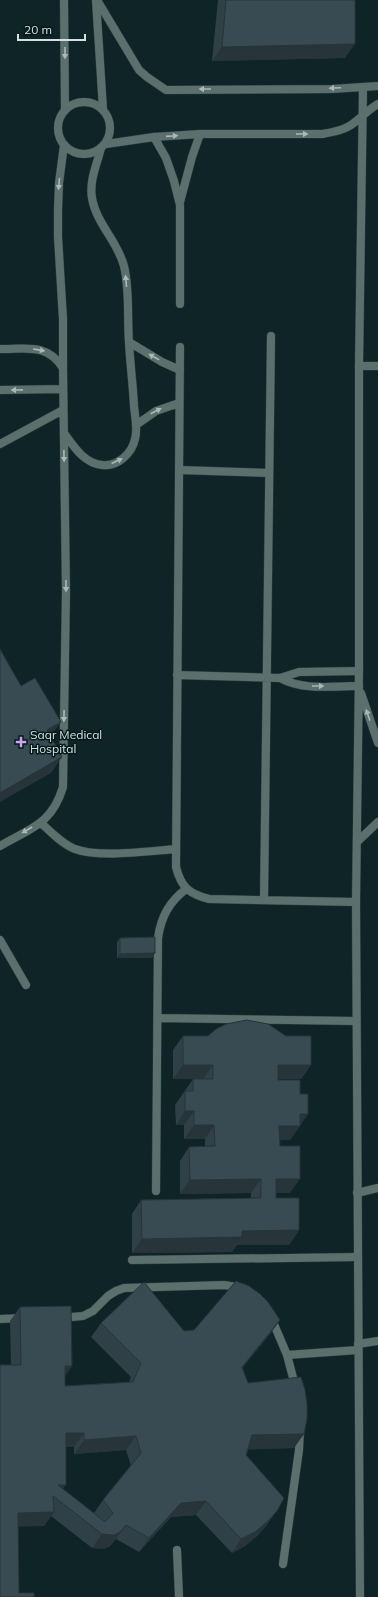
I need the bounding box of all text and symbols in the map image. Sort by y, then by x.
scale bar [18,16,85,42]
text: 20 m [24,22,52,37]
one-way arrow [62,47,68,60]
one-way arrow [329,85,341,92]
one-way arrow [198,86,211,92]
one-way arrow [296,131,309,137]
one-way arrow [166,132,178,139]
one-way arrow [56,178,63,190]
one-way arrow [123,275,130,287]
one-way arrow [33,347,45,353]
one-way arrow [148,354,160,361]
one-way arrow [10,387,23,393]
one-way arrow [150,408,162,415]
one-way arrow [61,450,68,462]
one-way arrow [111,458,122,464]
one-way arrow [63,580,69,593]
one-way arrow [312,683,325,689]
one-way arrow [365,708,371,720]
one-way arrow [61,710,67,723]
place label: Saqr Medical Hospital [30,727,102,756]
marker: Saqr Medical Hospital [15,736,27,748]
one-way arrow [21,827,33,834]

